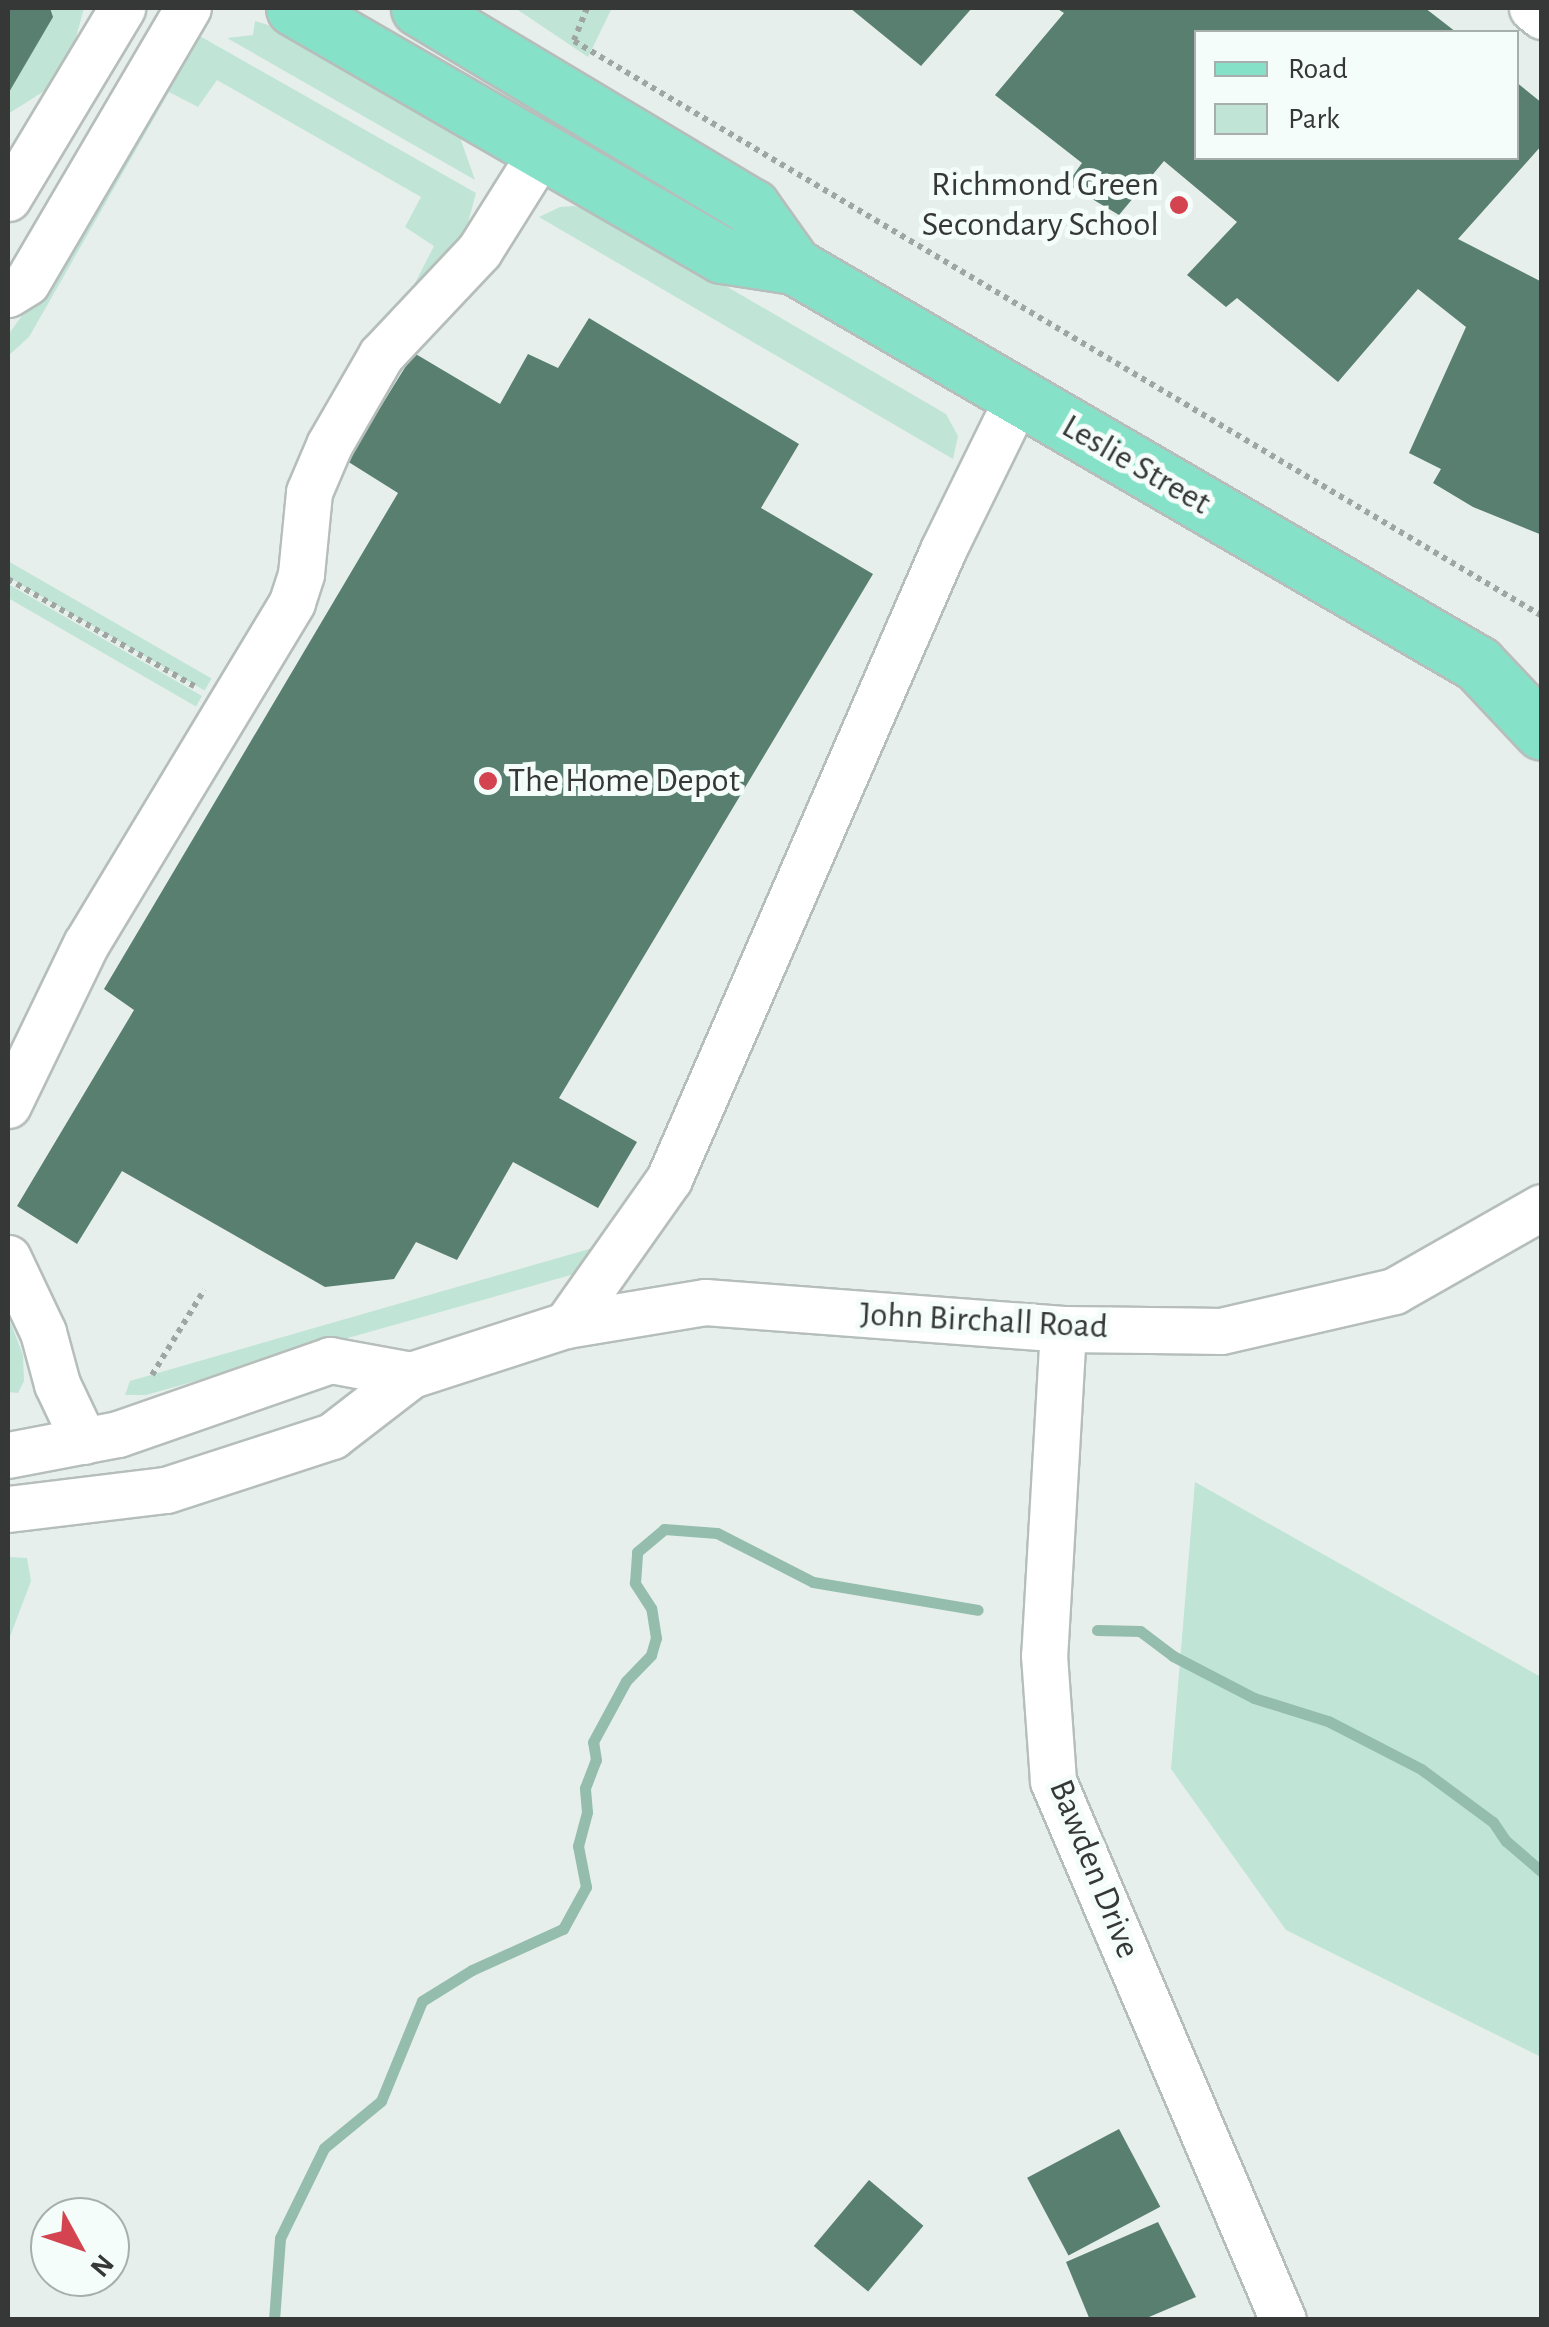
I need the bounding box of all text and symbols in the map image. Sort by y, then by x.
legend [1194,30,1519,160]
text: Road [1288,54,1348,84]
text: Park [1288,104,1340,134]
place label: Richmond Green Secondary School [922,164,1159,246]
marker: Richmond Green Secondary School [1168,194,1190,216]
street label: Leslie Street [1054,406,1218,524]
place label: The Home Depot [508,760,740,802]
marker: The Home Depot [477,770,499,792]
street label: John Birchall Road [859,1294,1109,1348]
street label: Bawden Drive [1039,1774,1149,1964]
north arrow [30,2197,130,2297]
text: N [84,2249,118,2281]

